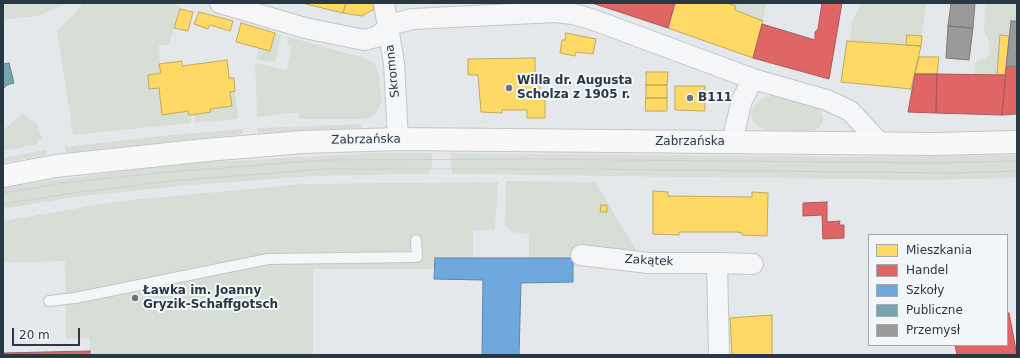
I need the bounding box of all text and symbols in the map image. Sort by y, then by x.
street label: Skromna [383,44,403,98]
place label: Willa dr. Augusta Scholza z 1905 r. [517,74,632,102]
marker: Willa dr. Augusta Scholza z 1905 r. [504,83,514,93]
place label: B111 [698,91,732,105]
marker: B111 [685,93,695,103]
street label: Zabrzańska [331,132,401,148]
street label: Zabrzańska [655,135,725,149]
legend [868,234,1008,346]
text: Mieszkania [906,243,972,257]
street label: Zakątek [624,253,674,269]
text: Handel [906,263,948,277]
text: Szkoły [906,283,944,297]
place label: Ławka im. Joanny Gryzik-Schaffgotsch [143,284,278,312]
marker: Ławka im. Joanny Gryzik-Schaffgotsch [130,293,140,303]
text: Publiczne [906,303,963,317]
scale bar [14,320,82,346]
text: Przemysł [906,323,960,337]
text: 20 m [19,328,50,342]

